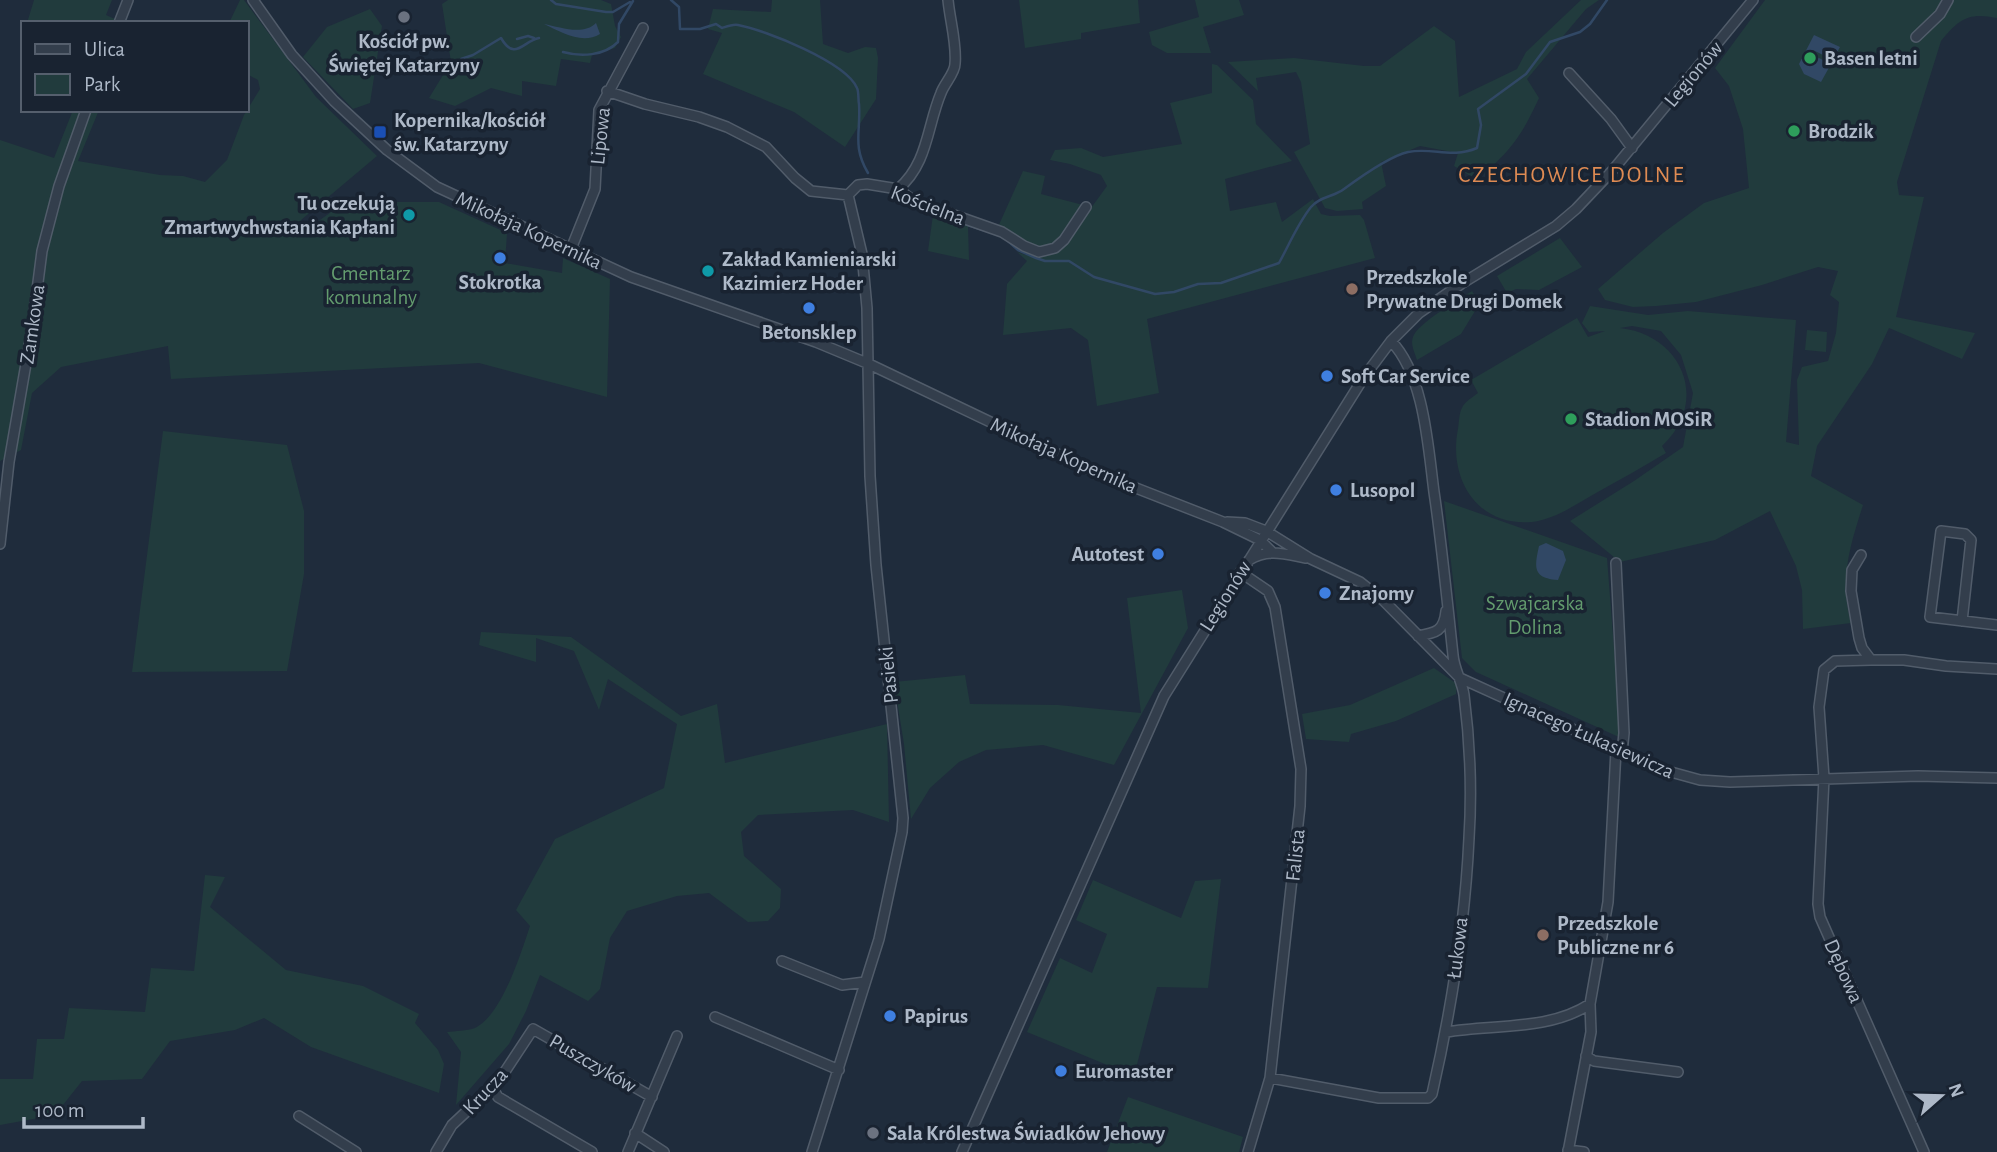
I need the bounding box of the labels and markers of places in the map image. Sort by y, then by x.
marker: Kościół pw. Świętej Katarzyny [396,9,412,25]
place label: Kościół pw. Świętej Katarzyny [328,31,480,76]
place label: Basen letni [1824,48,1918,69]
marker: Basen letni [1802,50,1818,66]
place label: Kopernika/kościół św. Katarzyny [394,110,546,155]
place label: Brodzik [1808,121,1874,142]
marker: Brodzik [1786,123,1802,139]
marker: Kopernika/kościół św. Katarzyny [372,124,388,140]
place label: Tu oczekują Zmartwychwstania Kapłani [164,193,395,238]
marker: Tu oczekują Zmartwychwstania Kapłani [401,207,417,223]
place label: Zakład Kamieniarski Kazimierz Hoder [722,249,897,294]
marker: Stokrotka [492,250,508,266]
marker: Zakład Kamieniarski Kazimierz Hoder [700,263,716,279]
place label: Przedszkole Prywatne Drugi Domek [1366,267,1563,312]
place label: Stokrotka [458,272,542,293]
marker: Przedszkole Prywatne Drugi Domek [1344,281,1360,297]
marker: Betonsklep [801,300,817,316]
place label: Betonsklep [761,322,857,343]
place label: Soft Car Service [1341,366,1470,387]
marker: Soft Car Service [1319,368,1335,384]
place label: Stadion MOSiR [1585,409,1712,430]
marker: Stadion MOSiR [1563,411,1579,427]
place label: Lusopol [1350,480,1415,501]
marker: Lusopol [1328,482,1344,498]
place label: Autotest [1072,544,1144,565]
marker: Autotest [1150,546,1166,562]
place label: Znajomy [1339,583,1415,604]
marker: Znajomy [1317,585,1333,601]
place label: Przedszkole Publiczne nr 6 [1557,913,1674,958]
marker: Przedszkole Publiczne nr 6 [1535,927,1551,943]
place label: Papirus [904,1006,968,1027]
marker: Papirus [882,1008,898,1024]
place label: Euromaster [1075,1061,1174,1082]
marker: Euromaster [1053,1063,1069,1079]
place label: Sala Królestwa Świadków Jehowy [887,1120,1166,1144]
marker: Sala Królestwa Świadków Jehowy [865,1125,881,1141]

